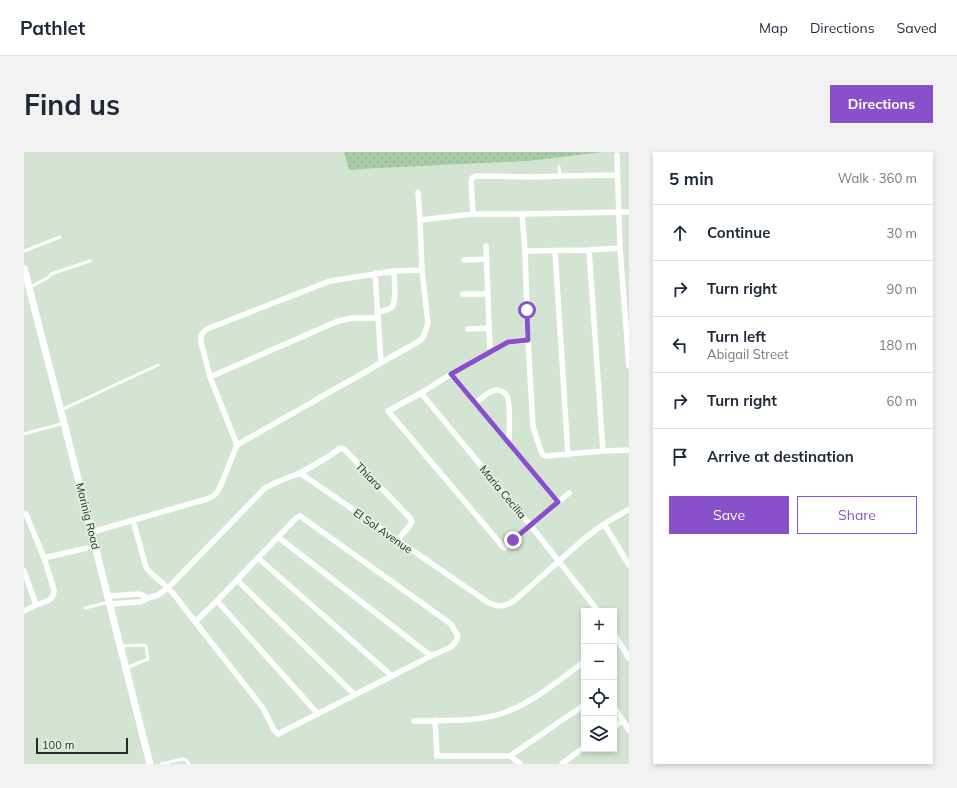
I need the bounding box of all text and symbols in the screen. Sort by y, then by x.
text: Pathlet [20,16,85,40]
text: Map [759,19,788,37]
text: Directions [810,19,875,37]
text: Saved [897,19,937,37]
button: Directions [830,85,933,123]
text: Find us [24,87,120,122]
text: 5 min [669,168,714,189]
text: Walk · 360 m [838,170,917,186]
icon: ahead [669,222,691,244]
text: Continue [707,223,770,242]
text: 30 m [887,225,917,241]
icon: right [669,278,691,300]
text: Turn right [707,279,777,298]
text: 90 m [887,281,917,297]
route start [518,301,536,319]
text: Turn left [707,327,766,346]
icon: left [669,334,691,356]
text: 180 m [879,337,917,353]
text: Abigail Street [707,346,789,362]
icon: right [669,390,691,412]
text: Turn right [707,391,777,410]
text: 60 m [887,393,917,409]
icon: arrive [669,446,691,468]
text: Arrive at destination [707,447,854,466]
street label: Thiara [353,459,385,493]
street label: Maria Cecilia [477,463,529,521]
street label: Marinig Road [73,481,103,551]
button: Save [669,496,789,534]
button: Share [797,496,917,534]
street label: El Sol Avenue [351,506,415,556]
route end [504,531,522,549]
map controls [581,608,617,752]
button: + [581,608,617,644]
button: − [581,644,617,680]
button: locate [581,680,617,716]
button: layers [581,716,617,752]
scale bar [36,736,128,755]
text: 100 m [42,738,74,752]

